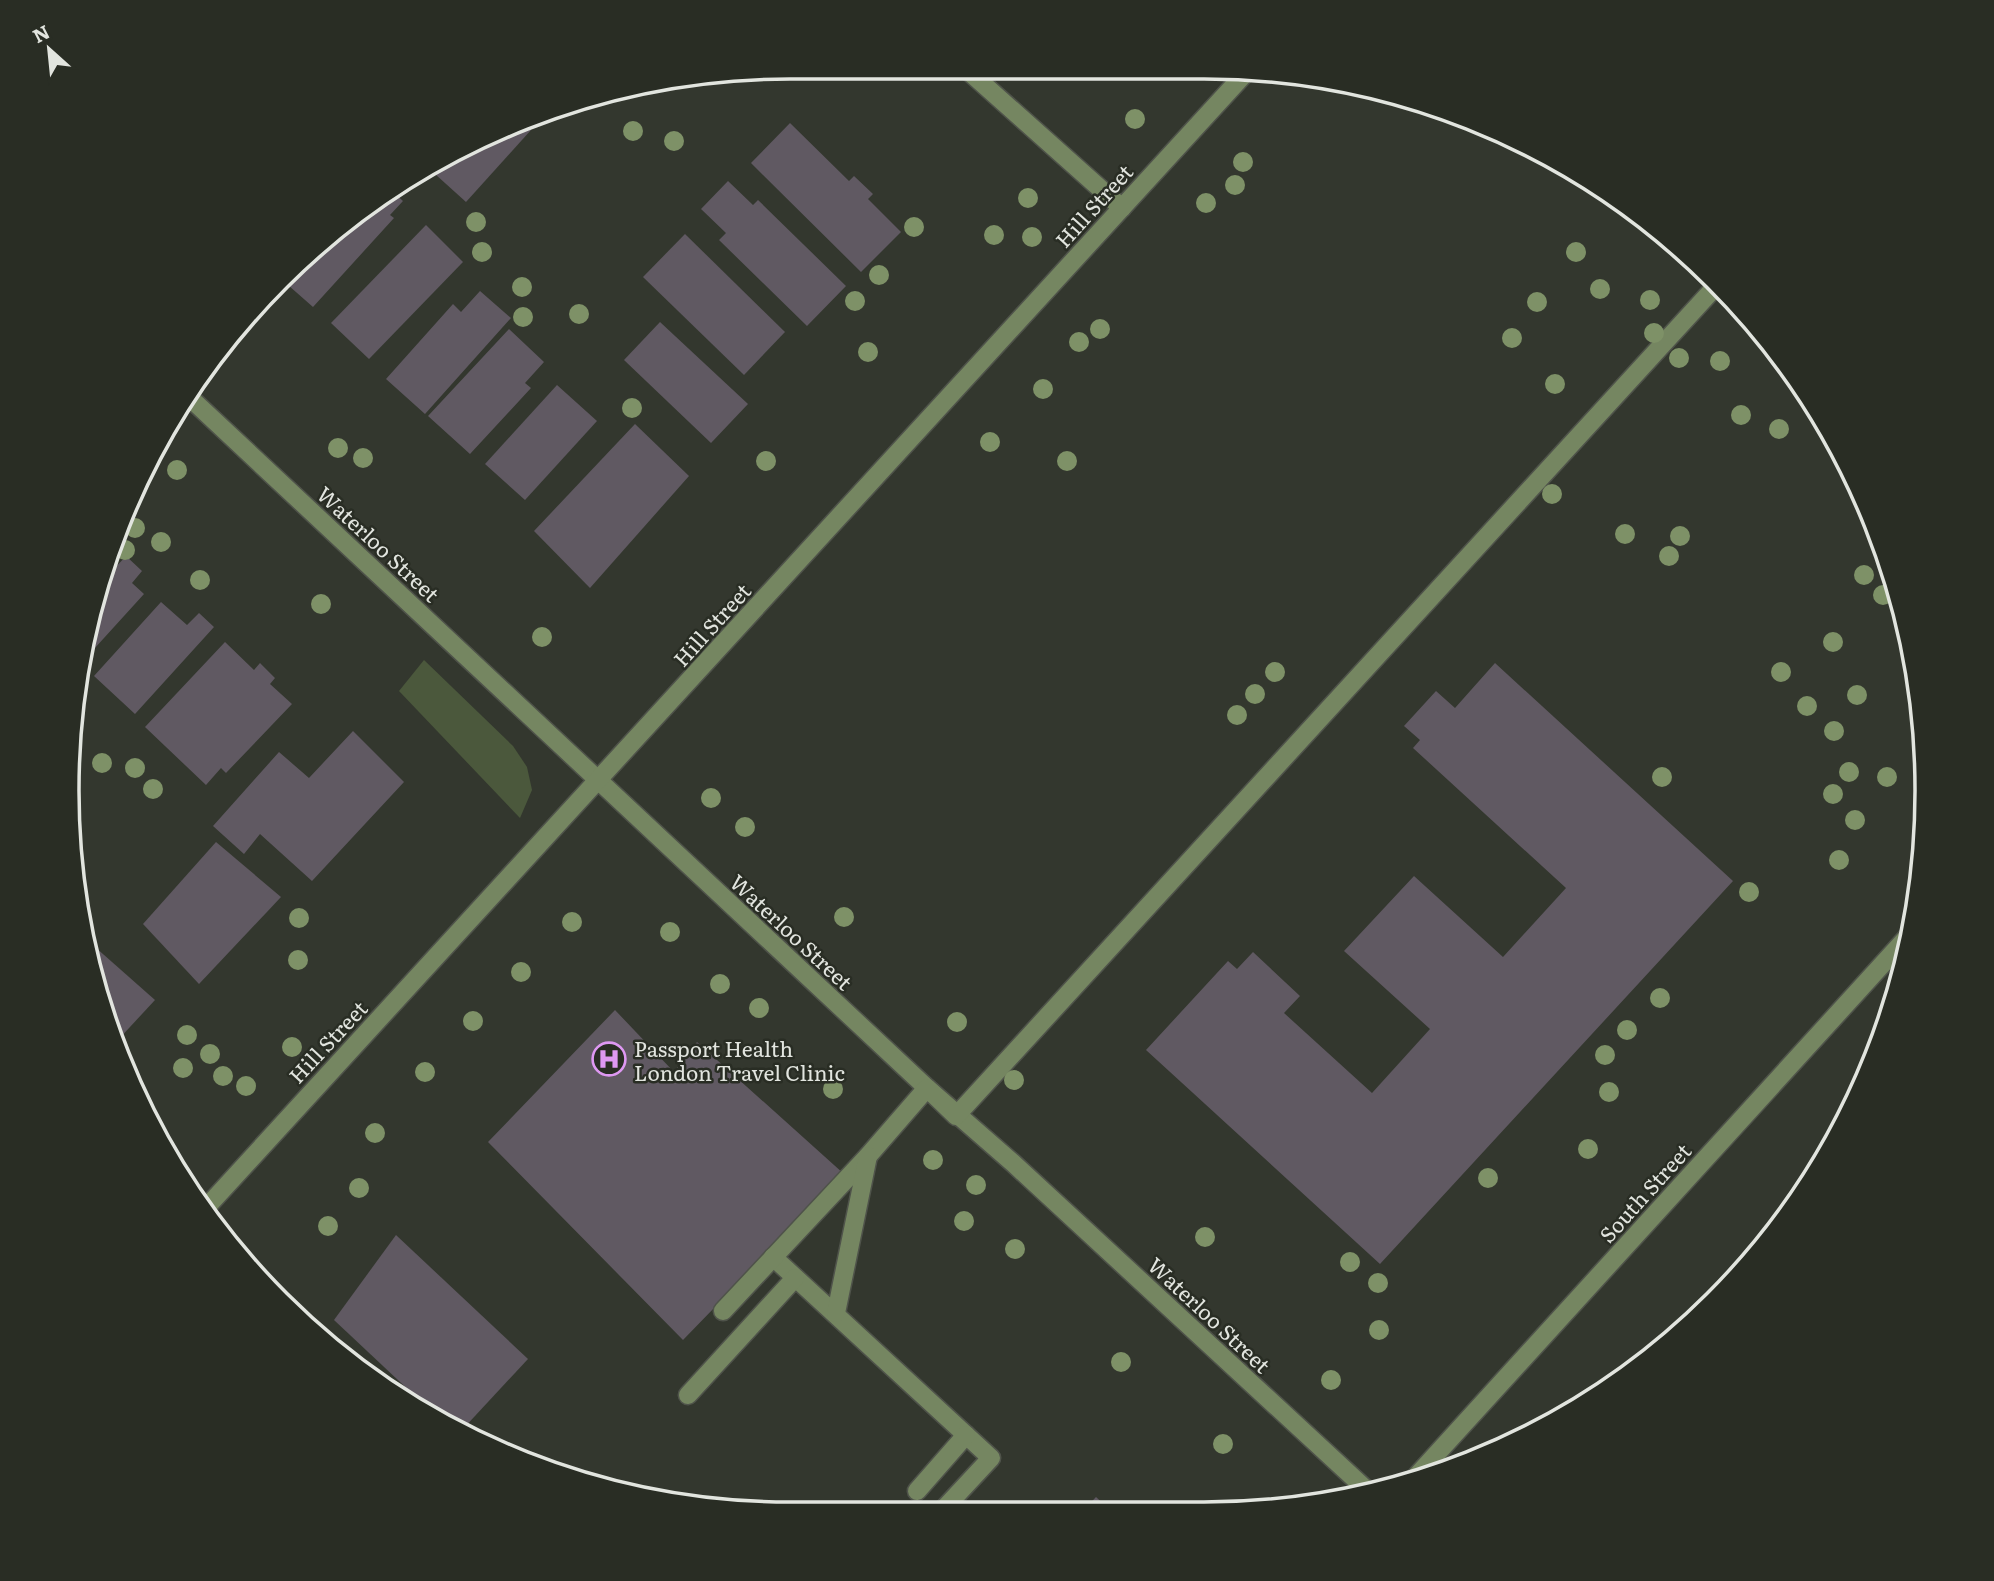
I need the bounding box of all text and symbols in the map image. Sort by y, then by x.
north arrow [14,14,84,84]
text: N [27,17,54,49]
street label: Hill Street [1047,156,1139,254]
street label: Waterloo Street [311,478,448,608]
street label: Hill Street [665,575,757,673]
street label: Waterloo Street [724,866,861,996]
street label: Hill Street [281,992,374,1089]
place label: Passport Health London Travel Clinic [634,1032,845,1087]
hospital icon: Passport Health London Travel Clinic [590,1040,628,1078]
street label: South Street [1591,1135,1697,1248]
street label: Waterloo Street [1142,1249,1279,1379]

